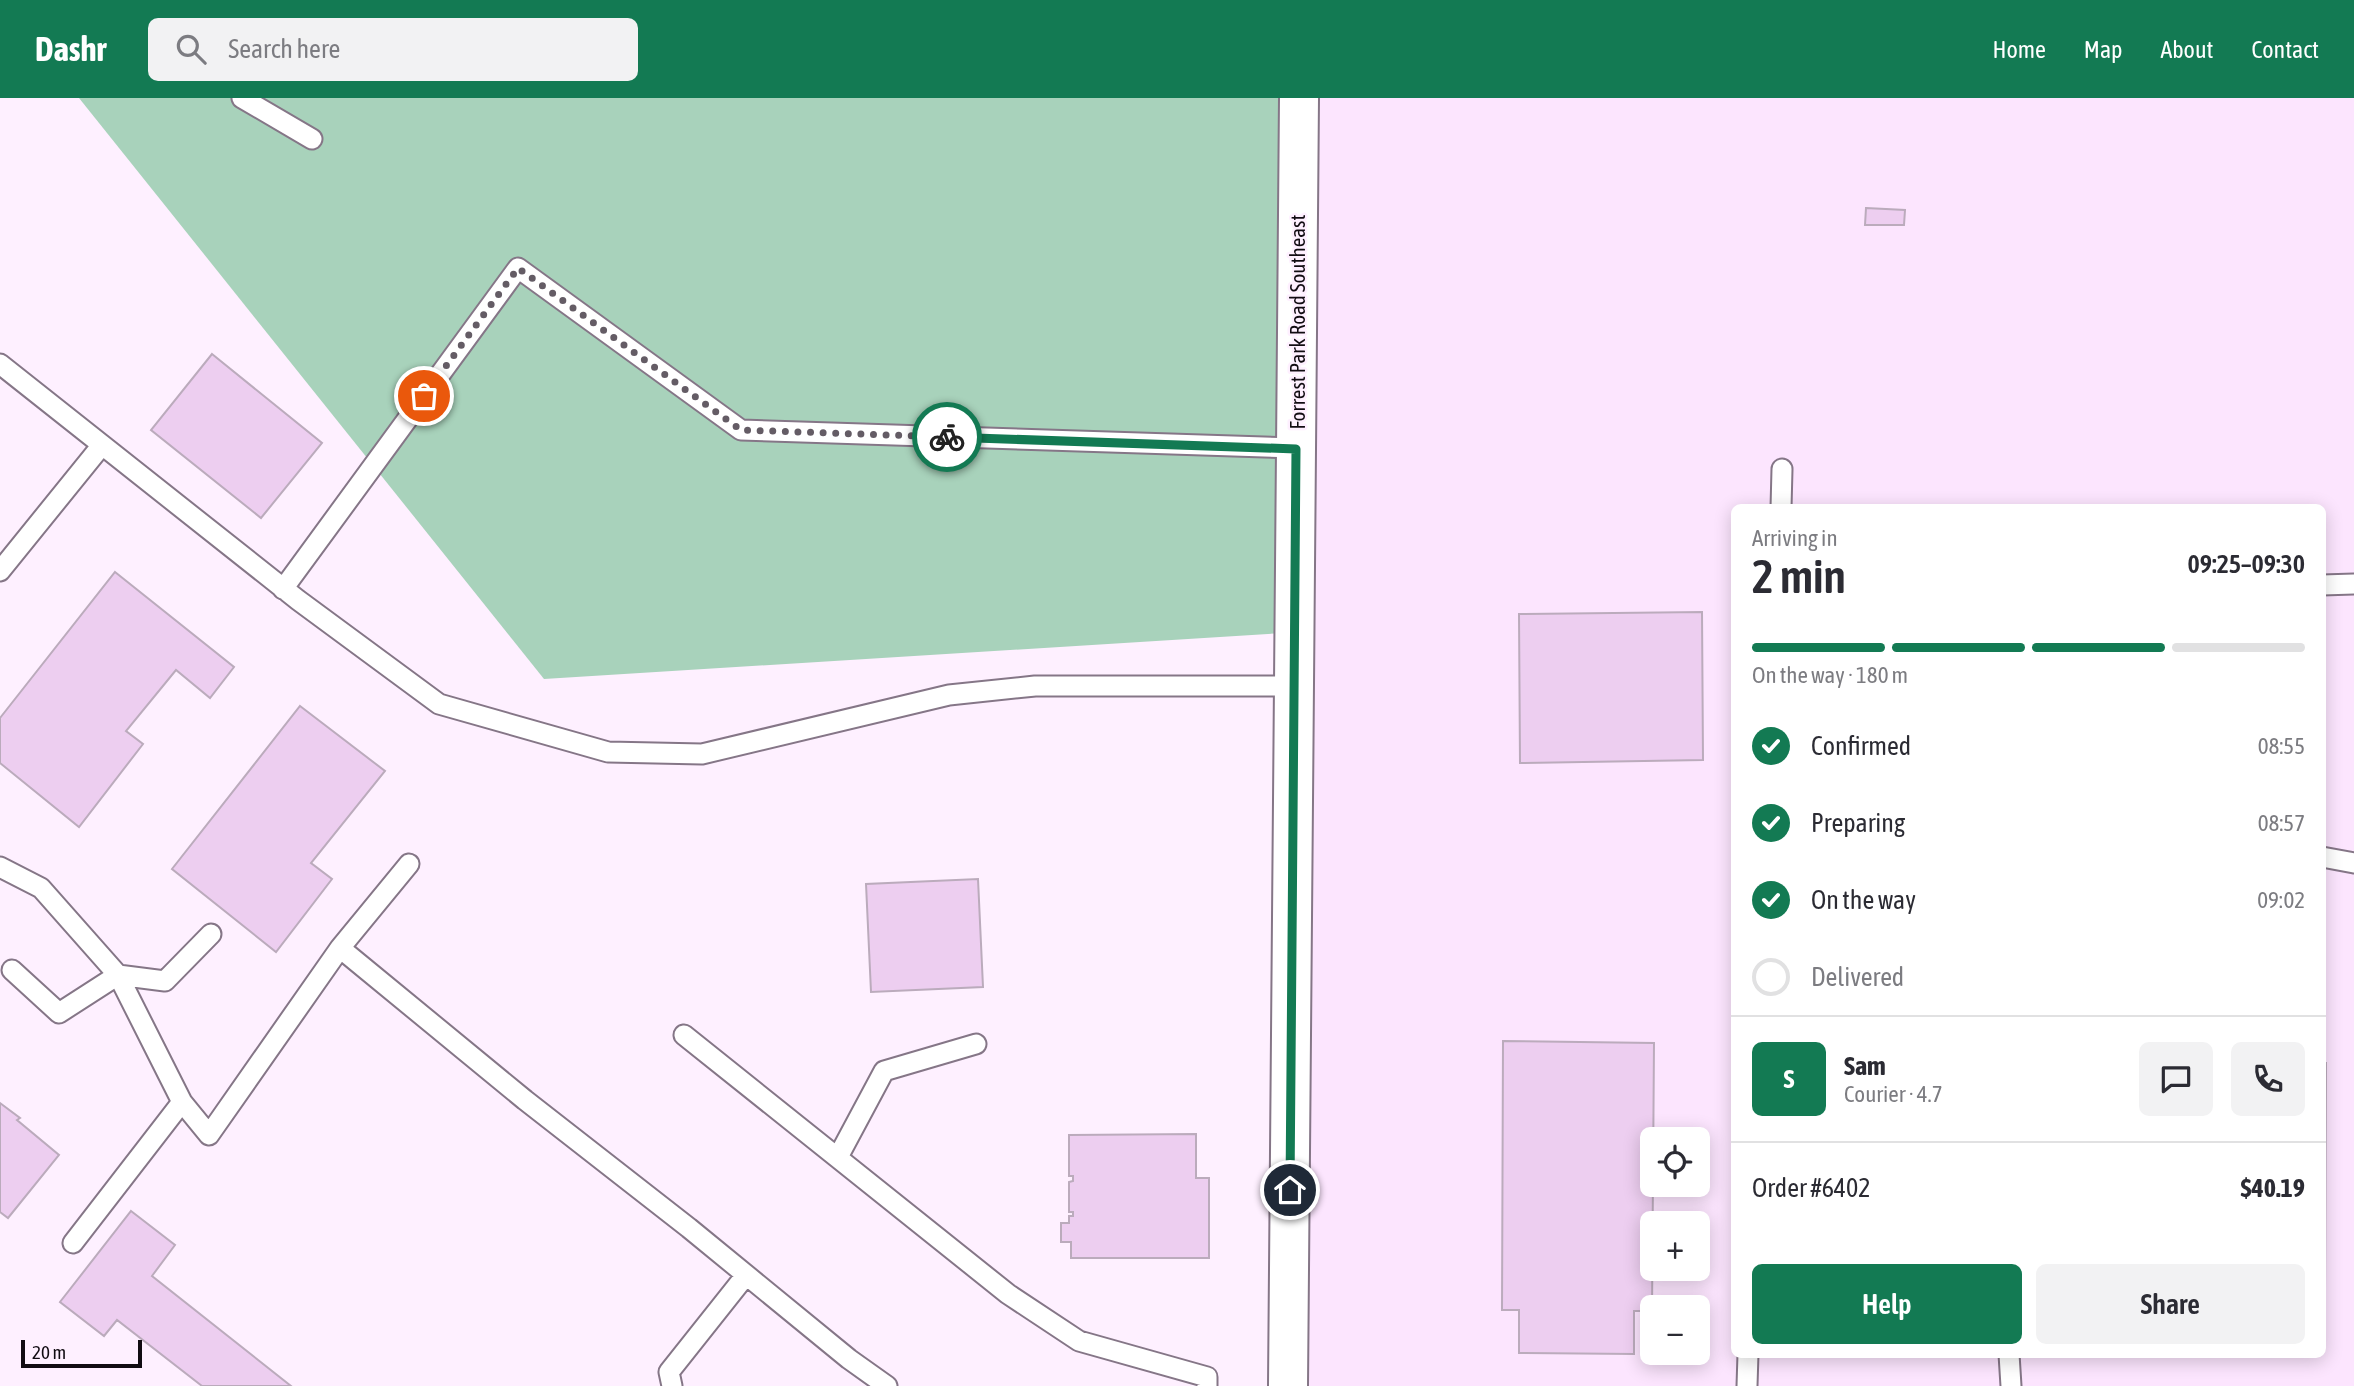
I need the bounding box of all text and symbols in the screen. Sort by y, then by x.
search box [148,18,638,81]
text: Dashr [35,30,106,68]
icon: search [172,30,210,68]
text: Search here [228,34,340,64]
text: Home [1992,36,2046,63]
text: Map [2084,36,2122,63]
text: About [2160,36,2213,63]
text: Contact [2251,36,2319,63]
street label: Forrest Park Road Southeast [1285,215,1309,429]
pin [394,366,454,426]
icon: bag [405,377,443,415]
courier [912,402,982,472]
icon: bike [928,418,966,456]
text: Arriving in [1752,525,1838,551]
text: 09:25–09:30 [2188,549,2305,579]
text: 2 min [1752,550,1846,603]
text: On the way · 180 m [1752,662,1908,688]
icon: check [1752,727,1790,765]
text: Confirmed [1811,731,1911,761]
text: 08:55 [2258,733,2305,759]
icon: check [1752,804,1790,842]
text: Preparing [1811,808,1905,838]
text: 08:57 [2258,810,2305,836]
icon: check [1752,881,1790,919]
text: On the way [1811,885,1916,915]
text: 09:02 [2257,887,2305,913]
text: Delivered [1811,962,1904,992]
button: chat [2139,1042,2213,1116]
button: phone [2231,1042,2305,1116]
text: Sam [1844,1051,1886,1081]
text: S [1784,1064,1794,1094]
text: Courier · 4.7 [1844,1081,1943,1107]
map controls [1640,1127,1710,1365]
button: locate [1640,1127,1710,1197]
pin [1260,1160,1320,1220]
icon: home [1271,1171,1309,1209]
text: Order #6402 [1752,1173,1871,1203]
text: $40.19 [2241,1173,2305,1203]
button: + [1640,1211,1710,1281]
button: Help [1752,1264,2022,1344]
button: Share [2036,1264,2305,1344]
button: − [1640,1295,1710,1365]
scale bar [21,1337,142,1369]
text: 20 m [32,1341,66,1363]

